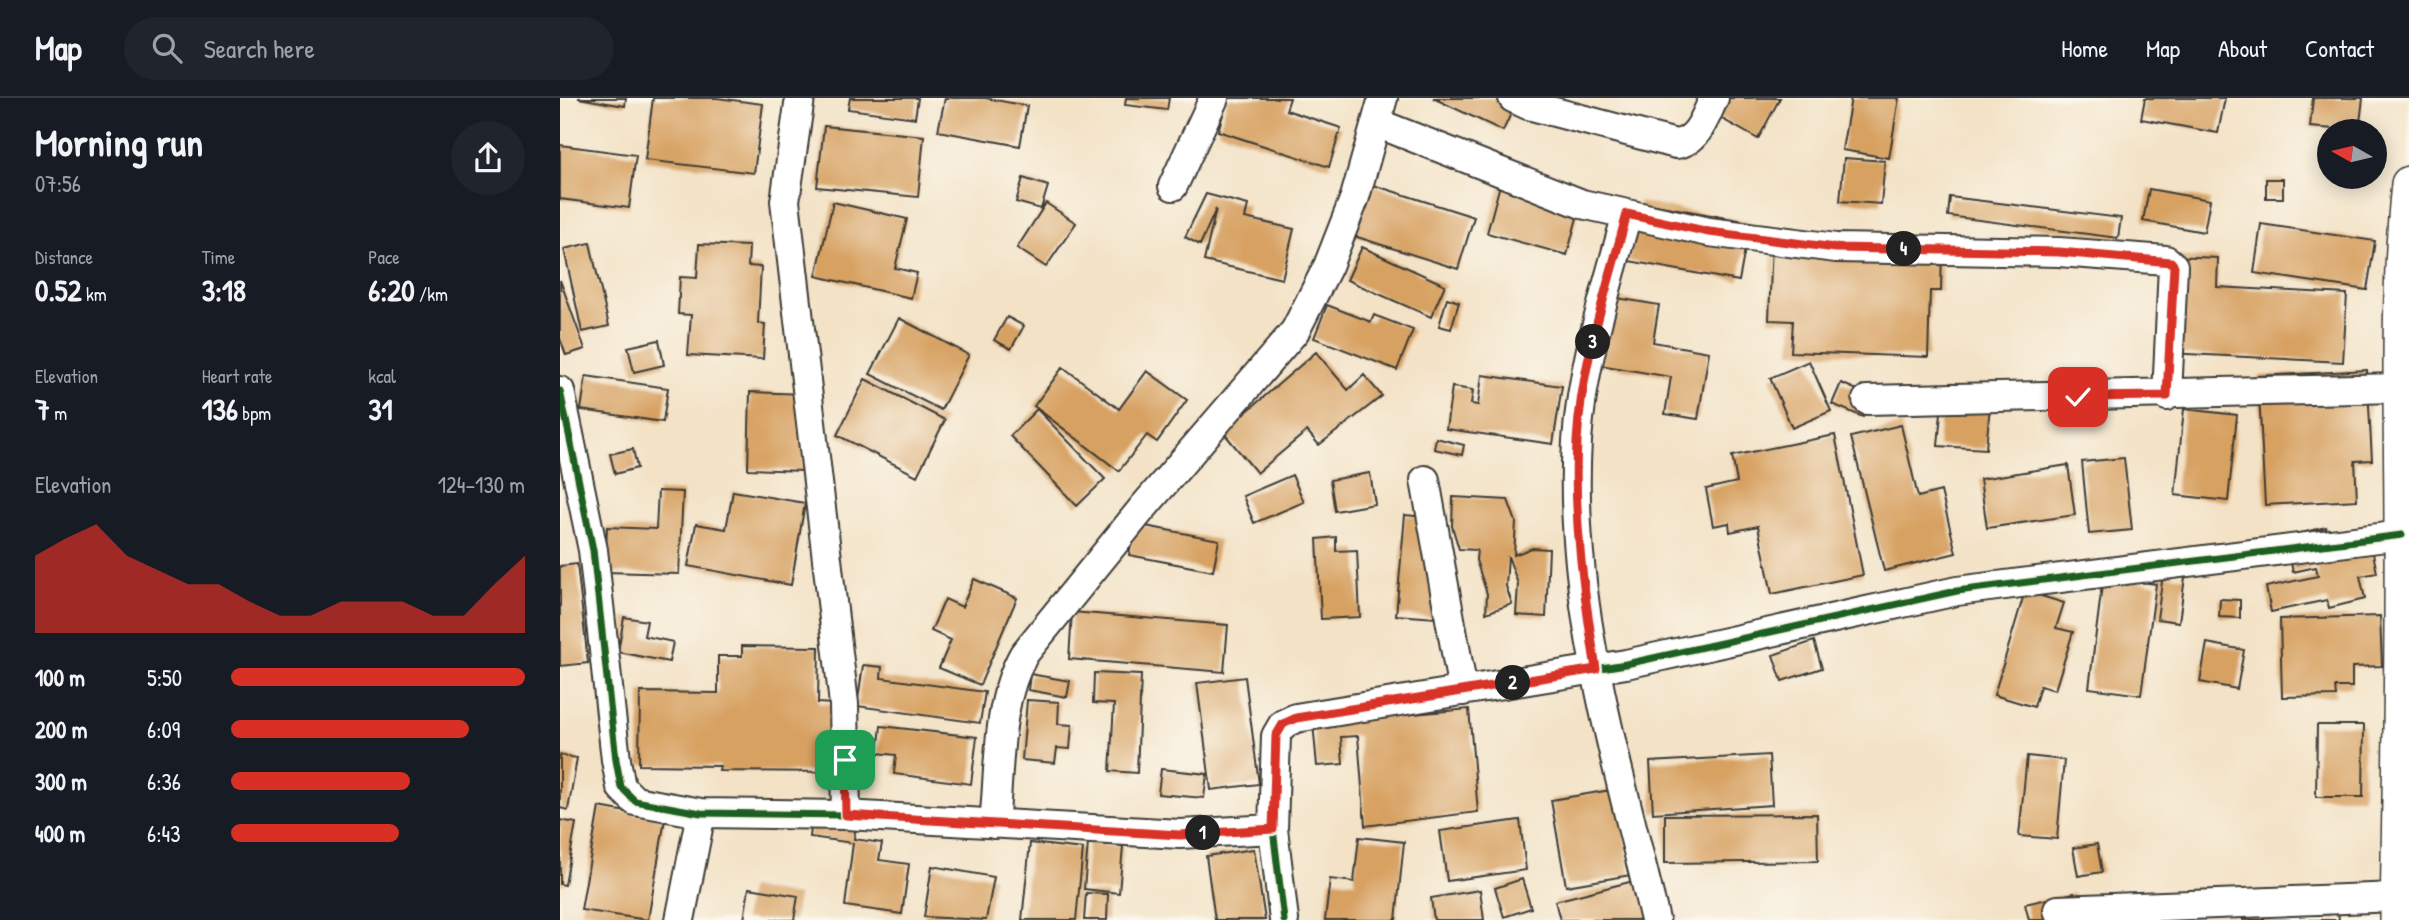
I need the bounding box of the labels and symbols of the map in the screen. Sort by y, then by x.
north arrow [2317,119,2387,189]
pin: 4 [1886,232,1922,266]
pin: 3 [1576,324,1610,360]
pin [2048,367,2108,427]
pin: 2 [1496,666,1530,700]
pin [815,730,875,790]
pin: 1 [1186,816,1220,850]

